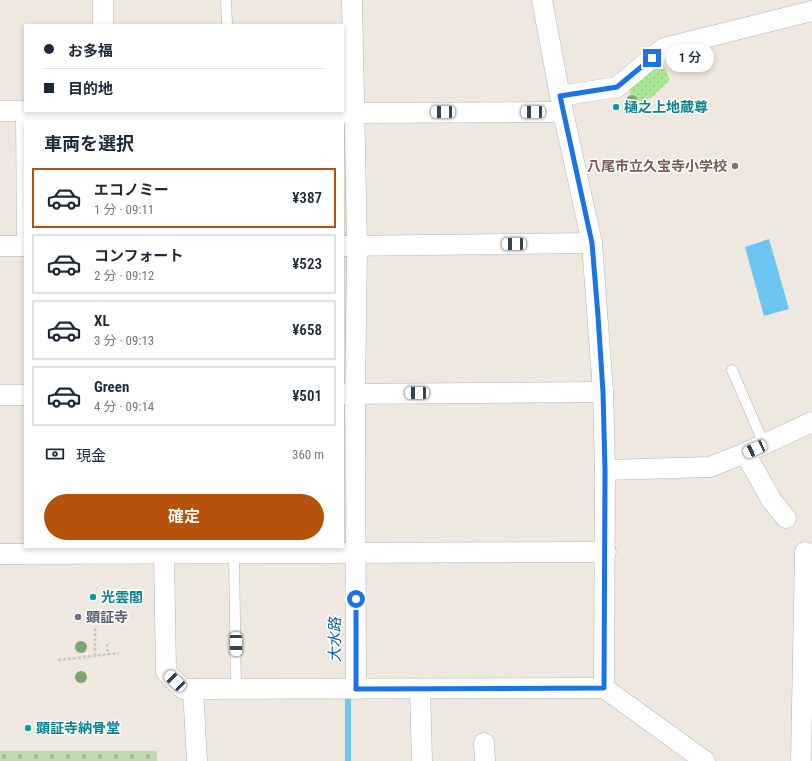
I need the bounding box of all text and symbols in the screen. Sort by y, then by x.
text: お多福 [68,42,113,60]
callout: 1 分 [666,44,714,72]
route end [643,49,661,67]
text: 1 分 [679,50,701,65]
text: 目的地 [68,80,113,98]
place label: 樋之上地蔵尊 [624,99,708,115]
marker: 樋之上地蔵尊 [611,102,621,112]
car [431,106,455,118]
car [521,106,545,118]
text: 車両を選択 [44,133,134,154]
place label: 八尾市立久宝寺小学校 [587,158,727,174]
marker: 八尾市立久宝寺小学校 [730,161,740,171]
icon: car [46,180,82,216]
text: エコノミー [94,181,169,199]
text: ¥387 [292,189,322,207]
text: 1 分 · 09:11 [94,202,154,217]
car [502,238,526,250]
icon: car [46,246,82,282]
text: コンフォート [94,247,184,265]
text: ¥523 [292,255,322,273]
text: 2 分 · 09:12 [94,268,154,283]
icon: car [46,312,82,348]
text: XL [94,312,110,330]
text: ¥658 [292,321,322,339]
text: 3 分 · 09:13 [94,333,154,348]
icon: car [46,378,82,414]
text: Green [94,378,129,396]
text: ¥501 [292,387,322,405]
car [405,387,429,399]
text: 4 分 · 09:14 [94,399,154,414]
car [742,438,768,460]
icon: cash [44,443,66,465]
text: 現金 [76,447,106,465]
text: 360 m [292,447,324,462]
button: 確定 [44,494,324,540]
place label: 光雲閣 [101,589,143,605]
route start [347,590,365,608]
marker: 光雲閣 [88,592,98,602]
place label: 顕証寺 [86,609,128,625]
marker: 顕証寺 [73,612,83,622]
water label: 大水路 [326,616,344,663]
car [230,632,242,656]
car [162,668,188,694]
place label: 顕証寺納骨堂 [36,720,120,736]
marker: 顕証寺納骨堂 [23,723,33,733]

